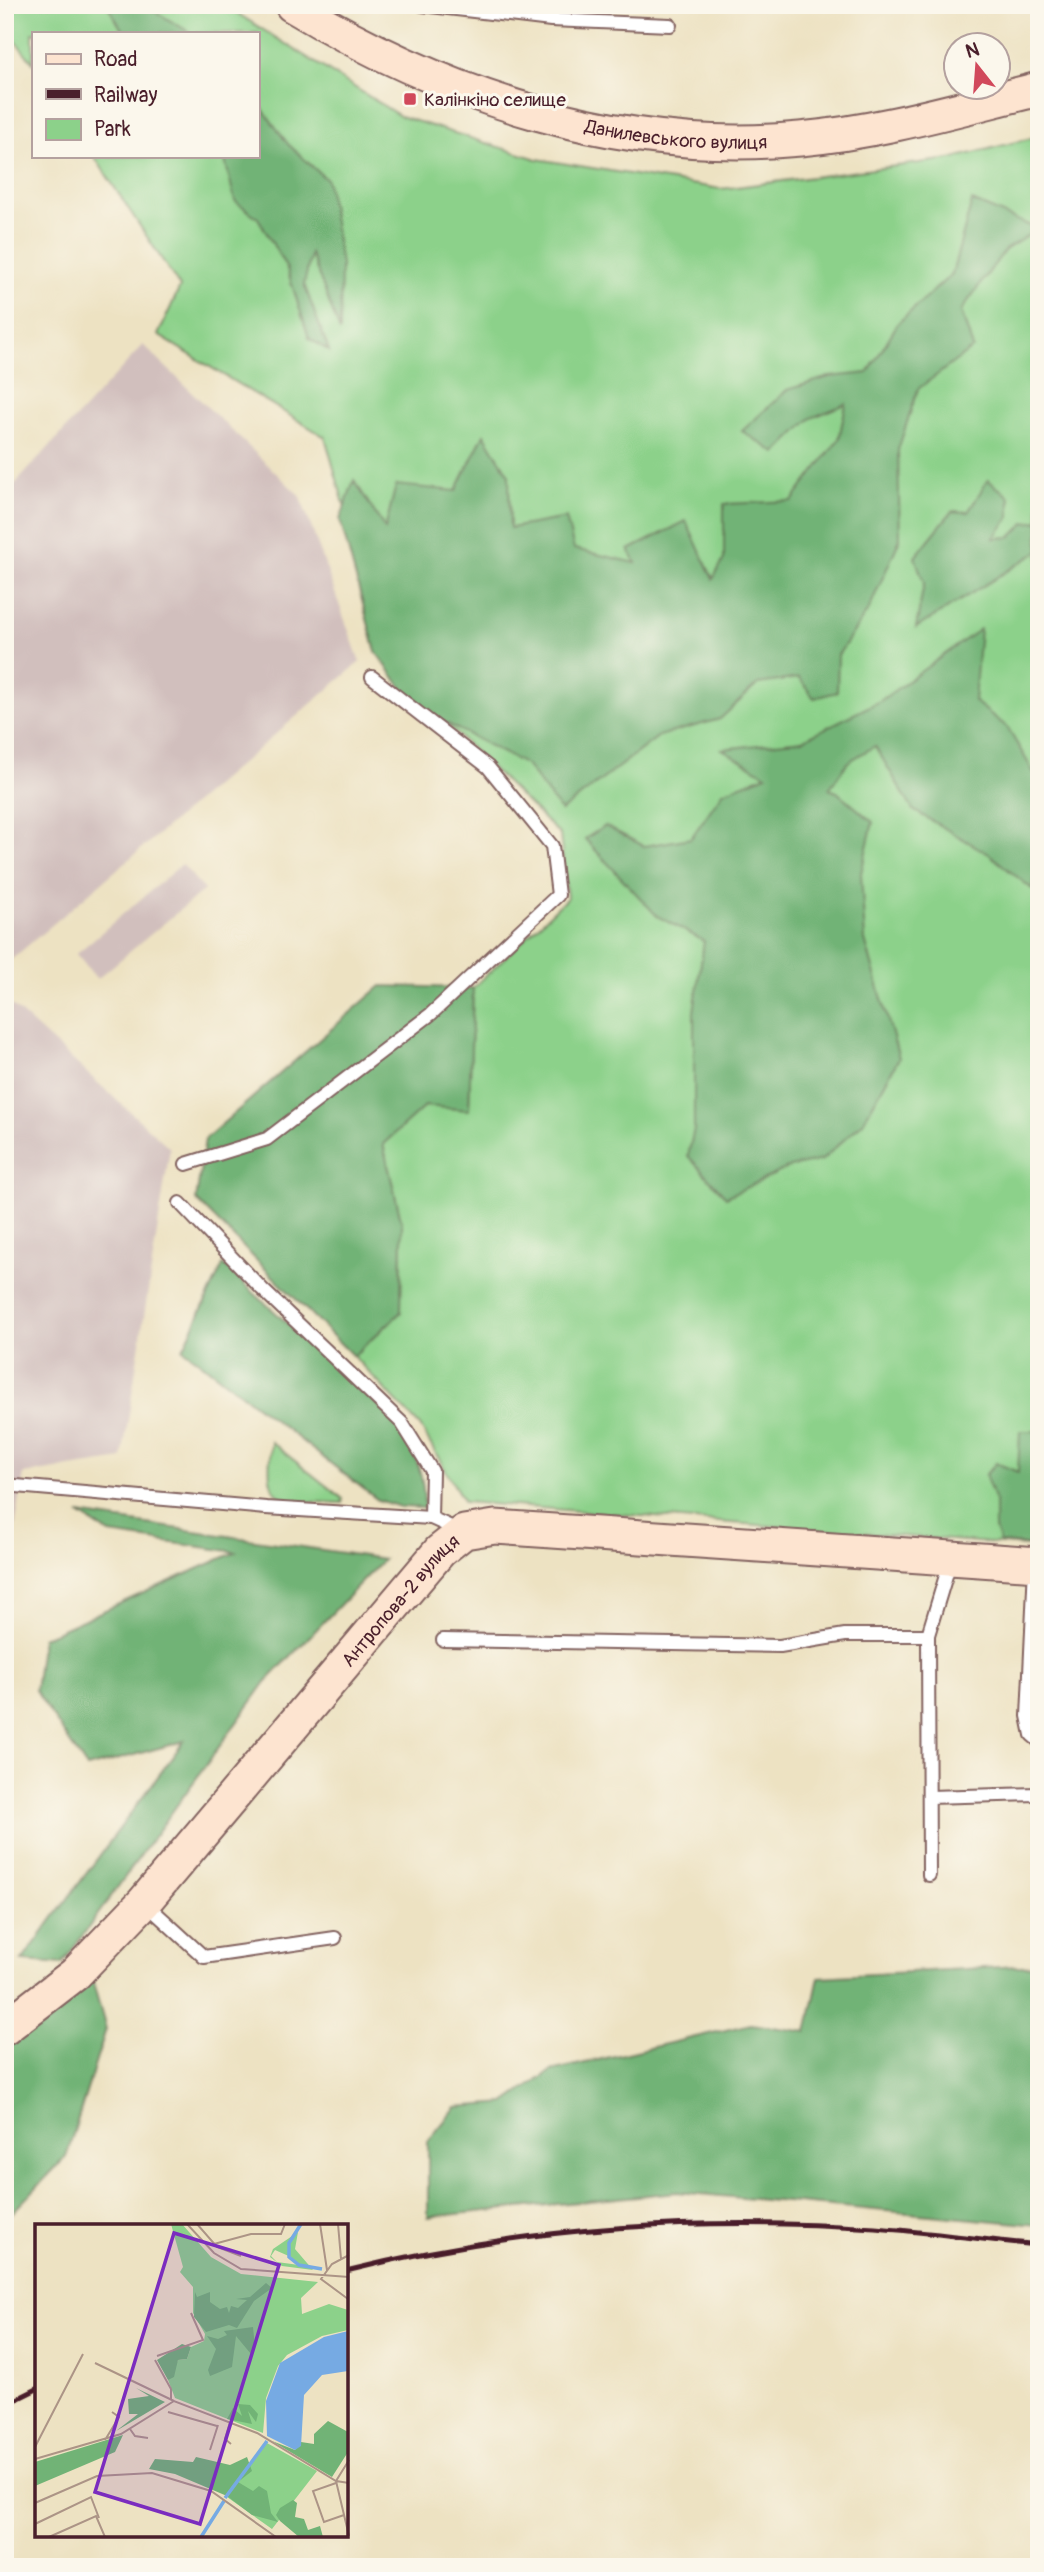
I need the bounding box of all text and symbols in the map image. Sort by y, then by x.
legend [32,32,259,158]
north arrow [942,32,1012,102]
text: N [963,37,982,64]
text: Road [94,46,138,73]
text: Railway [94,82,158,109]
place label: Калінкіно селище [424,88,566,112]
marker: Калінкіно селище [402,91,418,107]
street label: Данилевського вулиця [582,114,768,155]
text: Park [94,116,131,143]
street label: Антропова-2 вулиця [337,1529,464,1672]
inset map [35,2224,348,2537]

